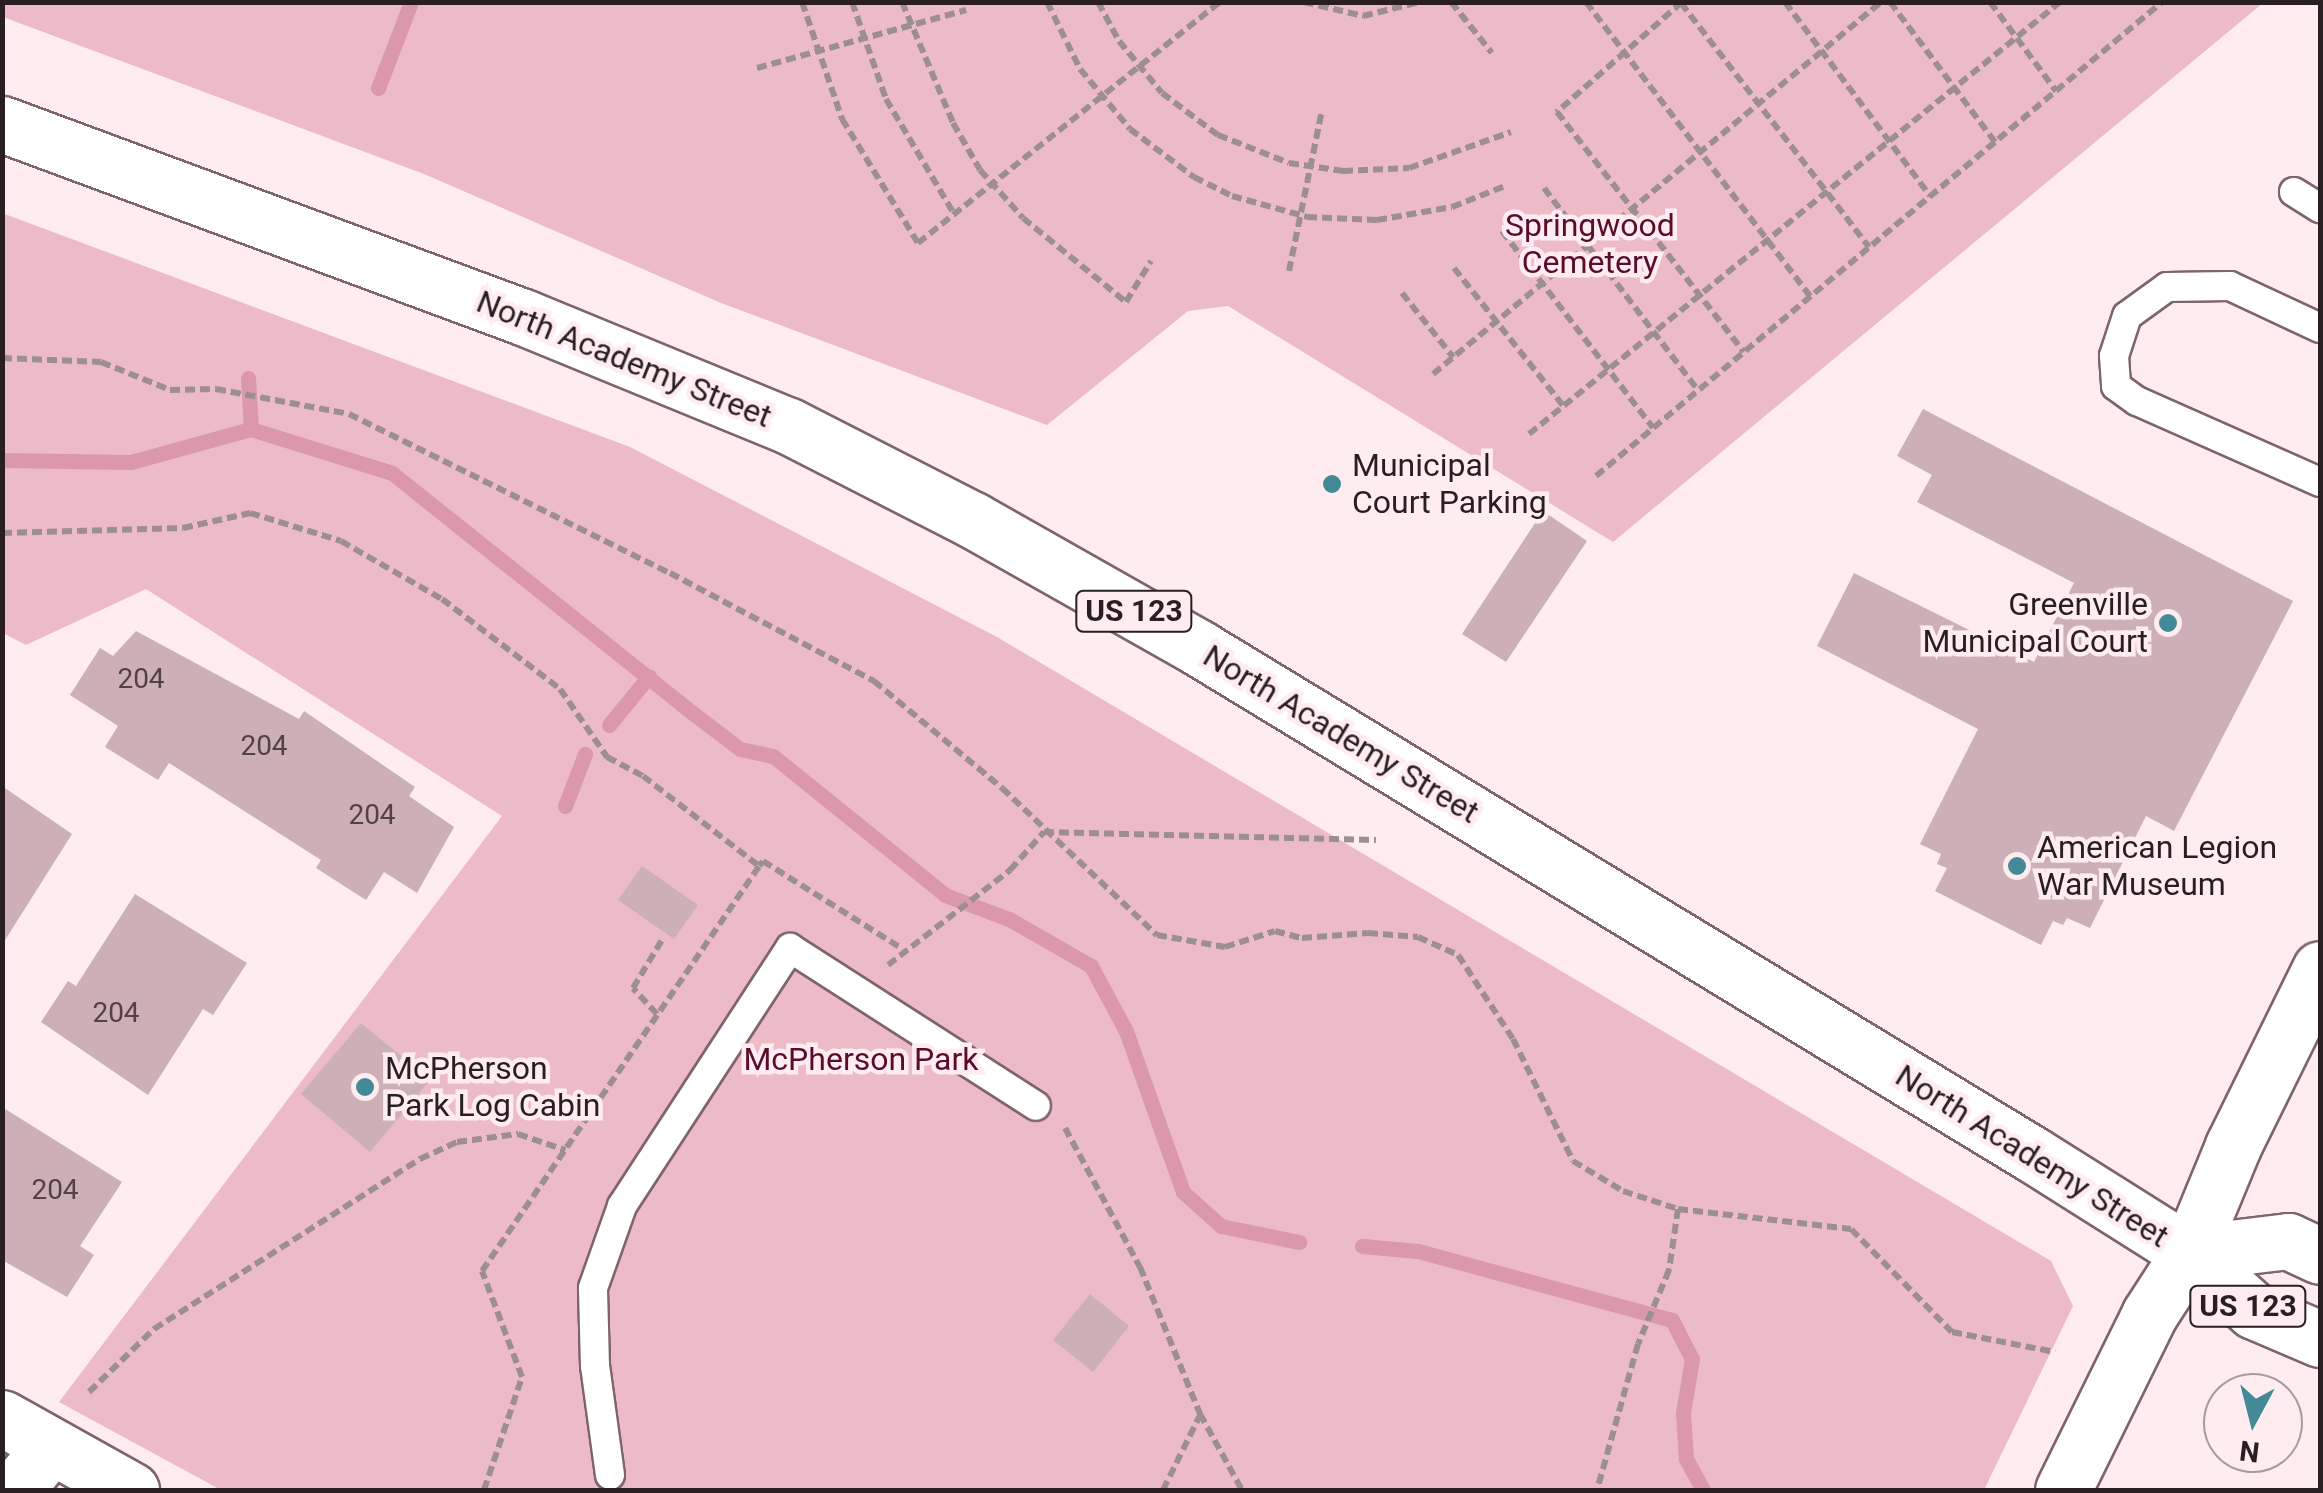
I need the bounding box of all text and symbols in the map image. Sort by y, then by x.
park label: Springwood Cemetery [1505,207,1675,282]
street label: North Academy Street [471,282,777,436]
place label: Municipal Court Parking [1352,447,1547,522]
marker: Municipal Court Parking [1321,473,1343,495]
road number: US 123 [1074,586,1194,636]
place label: Greenville Municipal Court [1923,586,2148,661]
marker: Greenville Municipal Court [2157,612,2179,634]
street label: North Academy Street [1196,637,1486,831]
house number: 204 [117,662,165,696]
house number: 204 [240,729,288,763]
house number: 204 [348,798,396,832]
place label: American Legion War Museum [2037,829,2277,904]
marker: American Legion War Museum [2006,855,2028,877]
house number: 204 [92,996,140,1030]
park label: McPherson Park [743,1040,979,1078]
place label: McPherson Park Log Cabin [385,1050,600,1125]
street label: North Academy Street [1889,1056,2175,1256]
marker: McPherson Park Log Cabin [354,1076,376,1098]
house number: 204 [31,1173,79,1207]
road number: US 123 [2188,1281,2308,1331]
north arrow [2203,1373,2303,1473]
text: N [2238,1434,2261,1469]

